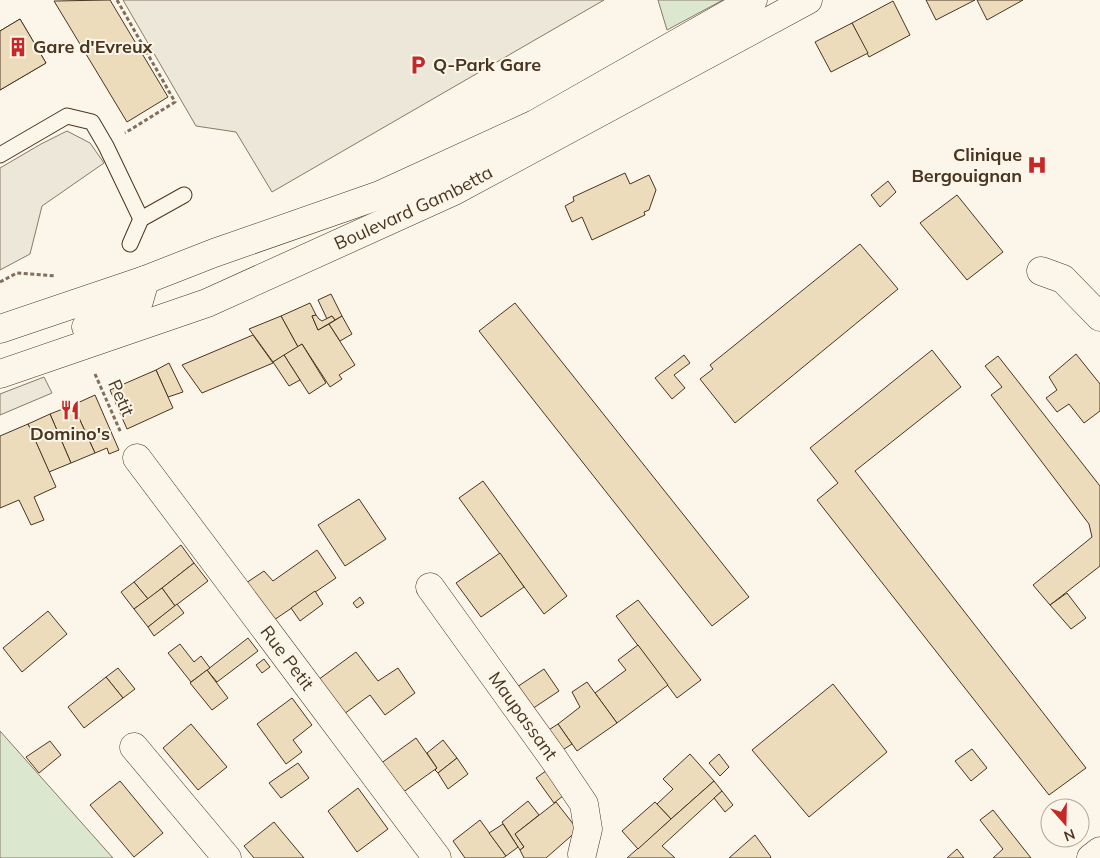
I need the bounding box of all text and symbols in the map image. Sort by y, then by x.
place label: Gare d'Evreux [33,35,154,58]
building icon: Gare d'Evreux [7,36,29,58]
place label: Q-Park Gare [433,53,541,76]
parking icon: Q-Park Gare [407,54,429,76]
place label: Clinique Bergouignan [911,143,1022,187]
hospital icon: Clinique Bergouignan [1026,154,1048,176]
street label: Boulevard Gambetta [330,160,496,255]
street label: Petit [103,376,140,420]
restaurant icon: Domino's [59,399,81,421]
place label: Domino's [30,422,110,445]
street label: Rue Petit [256,621,319,695]
street label: Maupassant [484,667,563,765]
north arrow [1040,798,1090,848]
text: N [1061,825,1077,845]

